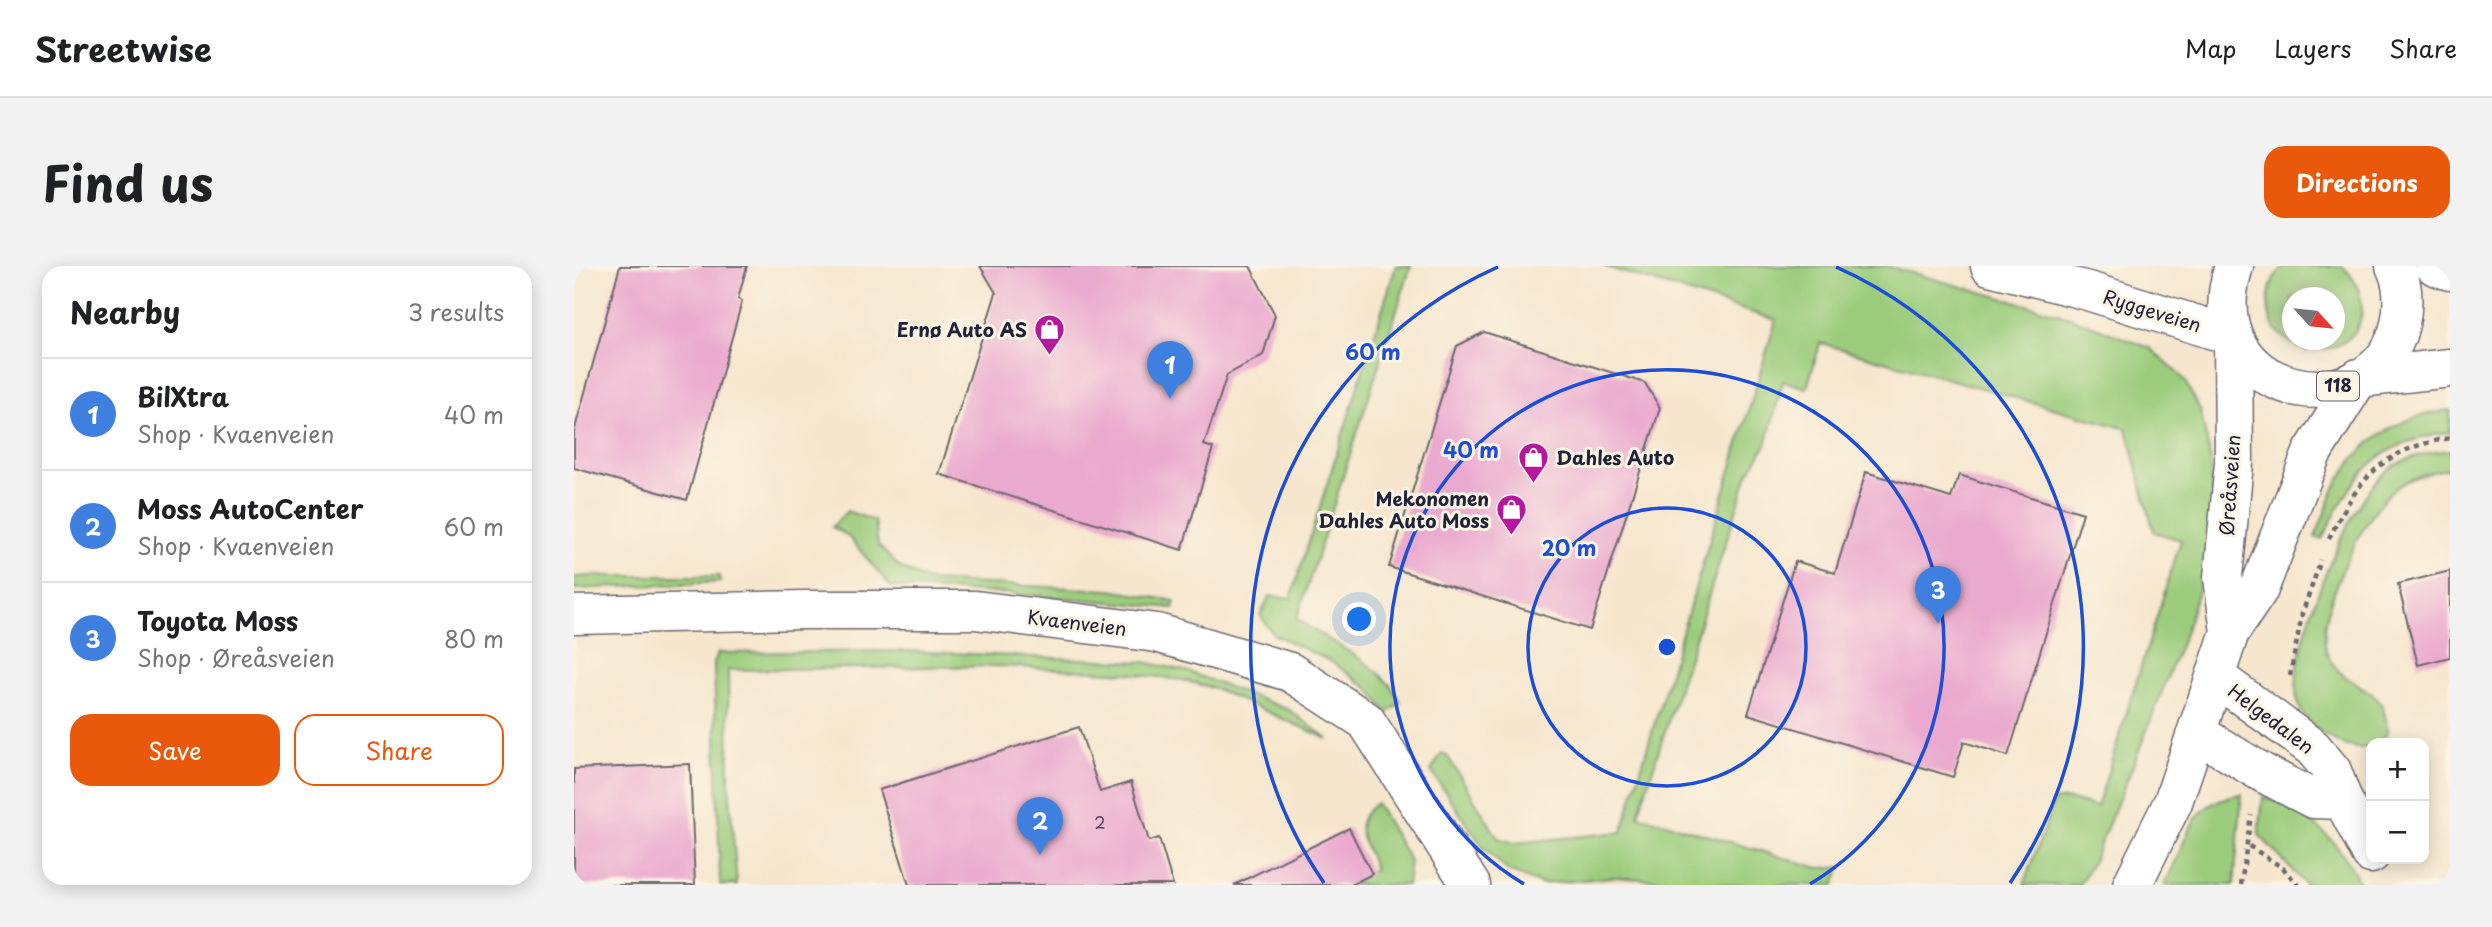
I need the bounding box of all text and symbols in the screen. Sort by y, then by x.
text: Streetwise [35,23,212,73]
text: Map [2185,30,2236,66]
text: Layers [2274,30,2351,66]
text: Share [2389,30,2457,66]
text: Find us [42,145,213,219]
button: Directions [2264,146,2450,218]
street label: Ryggeveien [2100,282,2205,338]
north arrow [2282,287,2345,350]
text: Nearby [70,289,180,334]
text: 3 results [408,294,504,329]
shop icon: Ernø Auto AS [1033,313,1067,357]
place label: Ernø Auto AS [897,315,1027,343]
text: 60 m [1345,335,1401,367]
pin: 1 [1147,341,1193,399]
road number: 118 [2317,372,2359,400]
text: BilXtra [137,377,229,416]
text: 1 [88,397,99,432]
text: 40 m [444,397,504,432]
text: Shop · Kvaenveien [137,416,334,451]
text: 40 m [1443,433,1499,465]
street label: Øreåsveien [2212,433,2246,536]
shop icon: Dahles Auto [1516,441,1550,485]
place label: Dahles Auto [1556,443,1674,471]
place label: Mekonomen Dahles Auto Moss [1318,484,1489,534]
text: Moss AutoCenter [137,489,363,528]
shop icon: Mekonomen Dahles Auto Moss [1495,493,1529,537]
text: 2 [85,509,101,544]
text: 60 m [444,509,504,544]
text: Shop · Kvaenveien [137,528,334,563]
text: 20 m [1542,531,1596,563]
pin: 3 [1915,566,1961,624]
text: Toyota Moss [137,601,298,640]
street label: Kvaenveien [1026,602,1128,642]
your location [1342,602,1376,636]
text: 3 [85,621,101,656]
text: 80 m [444,621,504,656]
centre of rings [1655,635,1679,659]
text: Shop · Øreåsveien [137,640,335,675]
street label: Helgedalen [2223,676,2321,760]
button: Save [70,714,280,786]
button: Share [294,714,504,786]
map controls [2366,738,2429,864]
button: + [2366,738,2429,801]
pin: 2 [1017,797,1063,855]
button: − [2366,801,2429,864]
house number: 2 [1094,810,1106,834]

